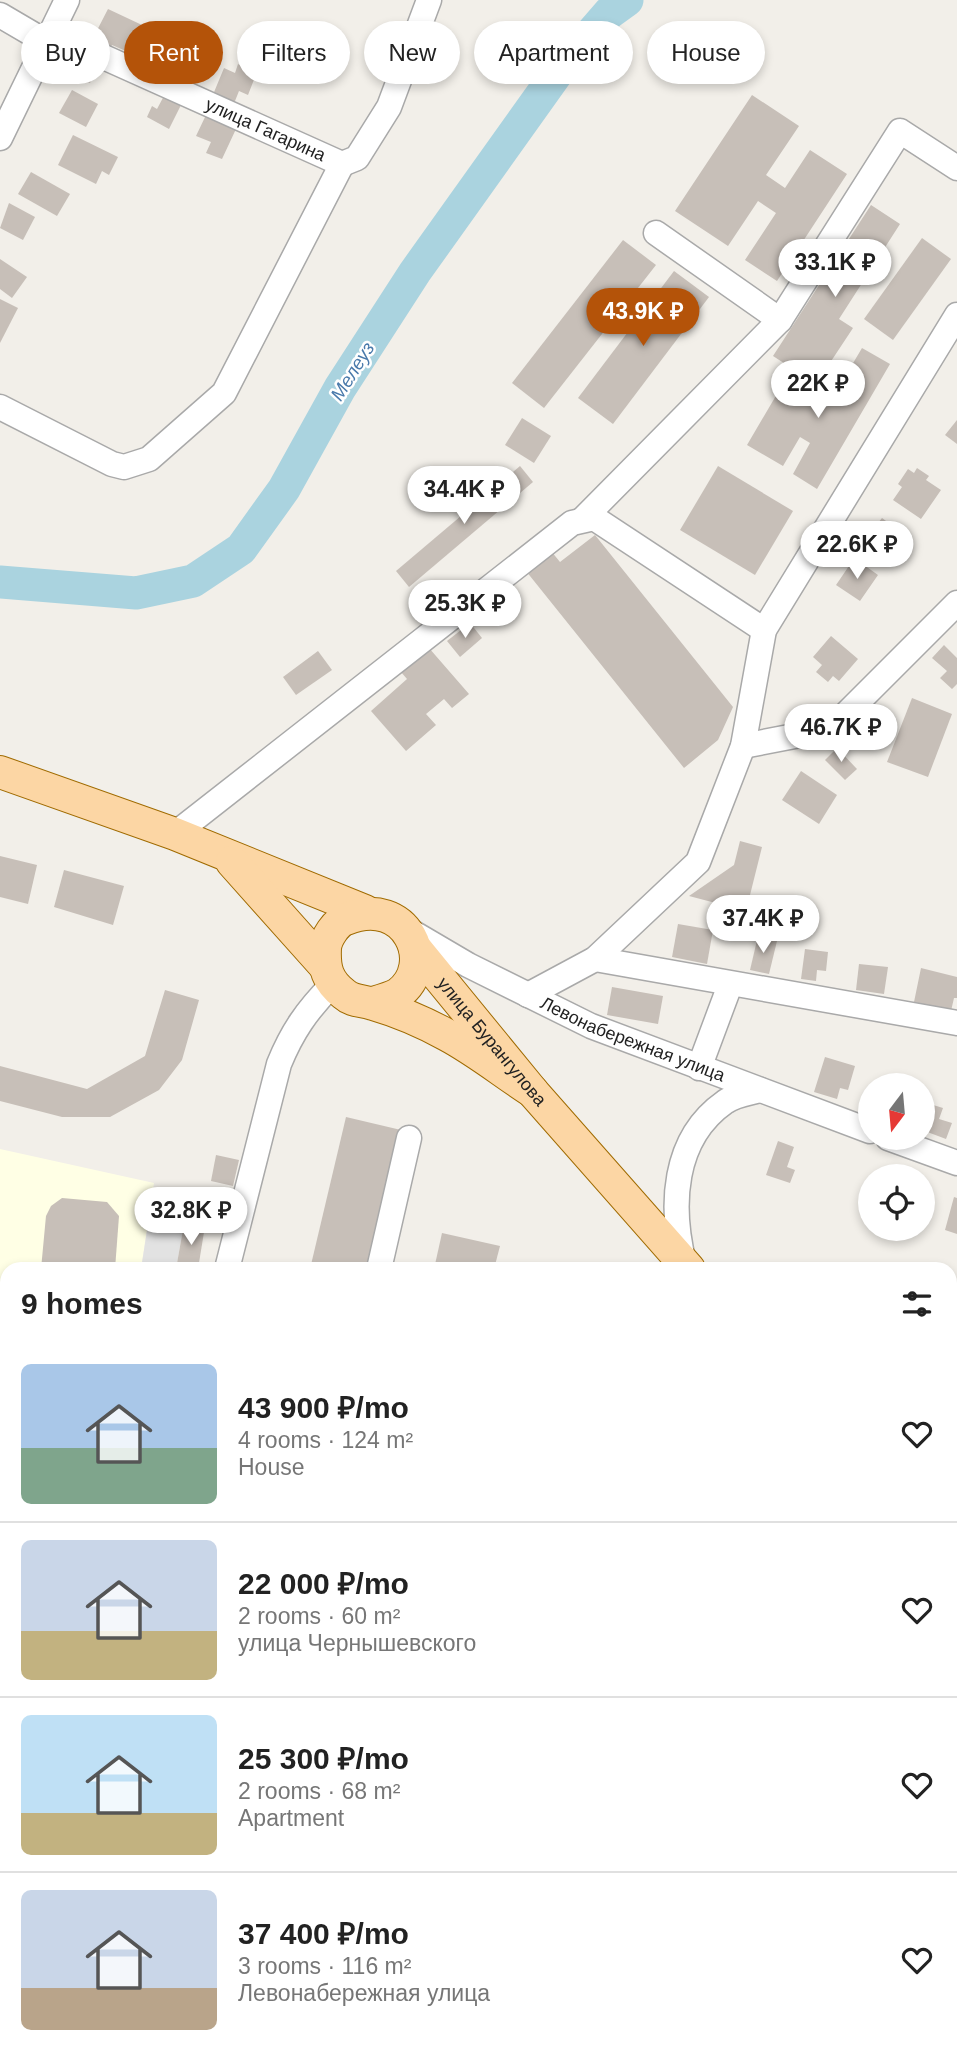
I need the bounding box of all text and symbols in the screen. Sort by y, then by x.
chip: Buy [21,21,110,84]
chip: Rent [124,21,223,84]
chip: Filters [237,21,350,84]
chip: New [364,21,460,84]
chip: Apartment [474,21,633,84]
chip: House [647,21,765,84]
street label: улица Гагарина [202,94,330,166]
pin: 33.1K ₽ [770,240,900,299]
text: 33.1K ₽ [794,249,876,275]
pin: 43.9K ₽ [578,288,708,348]
text: 43.9K ₽ [602,298,684,324]
water label: Мелеуз [326,338,379,404]
pin: 22K ₽ [769,360,867,420]
text: 22K ₽ [787,370,849,396]
pin: 34.4K ₽ [399,466,529,526]
text: 34.4K ₽ [423,476,505,502]
pin: 22.6K ₽ [792,522,922,581]
text: 22.6K ₽ [816,531,898,557]
pin: 25.3K ₽ [400,580,530,640]
text: 25.3K ₽ [424,590,506,616]
pin: 46.7K ₽ [776,704,906,764]
text: 46.7K ₽ [800,714,882,740]
pin: 37.4K ₽ [698,895,828,955]
text: 37.4K ₽ [722,905,804,931]
street label: улица Бурангулова [433,973,551,1111]
street label: Левонабережная улица [537,993,729,1086]
north arrow [858,1073,934,1150]
map controls [858,1073,935,1241]
button: locate [858,1164,935,1241]
pin: 32.8K ₽ [126,1188,256,1247]
text: 32.8K ₽ [150,1197,232,1223]
icon: filters [898,1285,936,1323]
text: 9 homes [21,1287,143,1320]
text: 43 900 ₽/mo [238,1391,409,1424]
icon: home [77,1392,161,1476]
icon: heart [898,1415,936,1453]
text: 4 rooms · 124 m² [238,1427,413,1453]
text: House [238,1454,304,1480]
text: 22 000 ₽/mo [238,1567,409,1600]
icon: home [77,1568,161,1652]
icon: heart [898,1591,936,1629]
text: 2 rooms · 60 m² [238,1603,400,1629]
text: улица Чернышевского [238,1630,476,1656]
text: 25 300 ₽/mo [238,1742,409,1775]
icon: home [77,1743,161,1827]
icon: heart [898,1766,936,1804]
text: 2 rooms · 68 m² [238,1778,400,1804]
text: Apartment [238,1805,344,1831]
text: 37 400 ₽/mo [238,1917,409,1950]
icon: home [77,1918,161,2002]
icon: heart [898,1941,936,1979]
text: 3 rooms · 116 m² [238,1953,411,1979]
text: Левонабережная улица [238,1980,490,2006]

